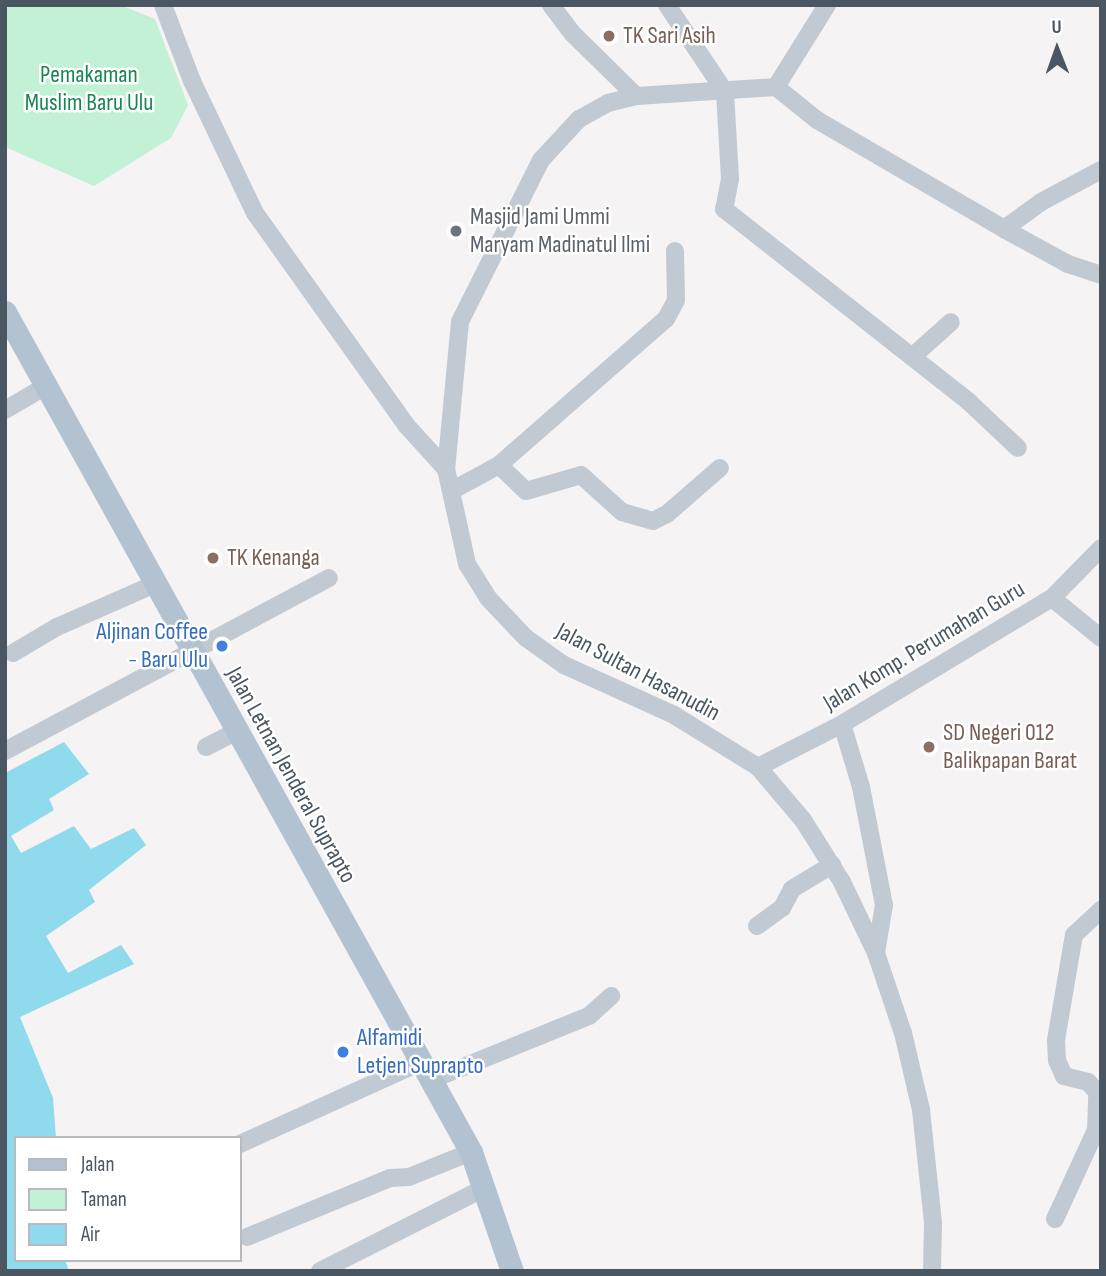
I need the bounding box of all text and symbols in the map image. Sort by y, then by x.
north arrow [1022,14,1092,84]
text: U [1051,16,1062,39]
place label: TK Sari Asih [623,22,716,50]
marker: TK Sari Asih [601,28,617,44]
park label: Pemakaman Muslim Baru Ulu [25,61,153,117]
place label: Masjid Jami Ummi Maryam Madinatul Ilmi [470,203,650,259]
marker: Masjid Jami Ummi Maryam Madinatul Ilmi [448,223,464,239]
place label: TK Kenanga [227,544,320,572]
marker: TK Kenanga [205,550,221,566]
street label: Jalan Komp. Perumahan Guru [818,574,1030,718]
street label: Jalan Sultan Hasanudin [551,617,725,727]
place label: Aljinan Coffee - Baru Ulu [96,618,208,674]
marker: Aljinan Coffee - Baru Ulu [214,638,230,654]
street label: Jalan Letnan Jenderal Suprapto [220,662,362,888]
place label: SD Negeri 012 Balikpapan Barat [943,719,1077,775]
marker: SD Negeri 012 Balikpapan Barat [921,739,937,755]
place label: Alfamidi Letjen Suprapto [357,1024,484,1080]
marker: Alfamidi Letjen Suprapto [335,1044,351,1060]
legend [14,1136,242,1262]
text: Jalan [81,1152,114,1177]
text: Taman [81,1187,127,1212]
text: Air [81,1222,100,1247]

